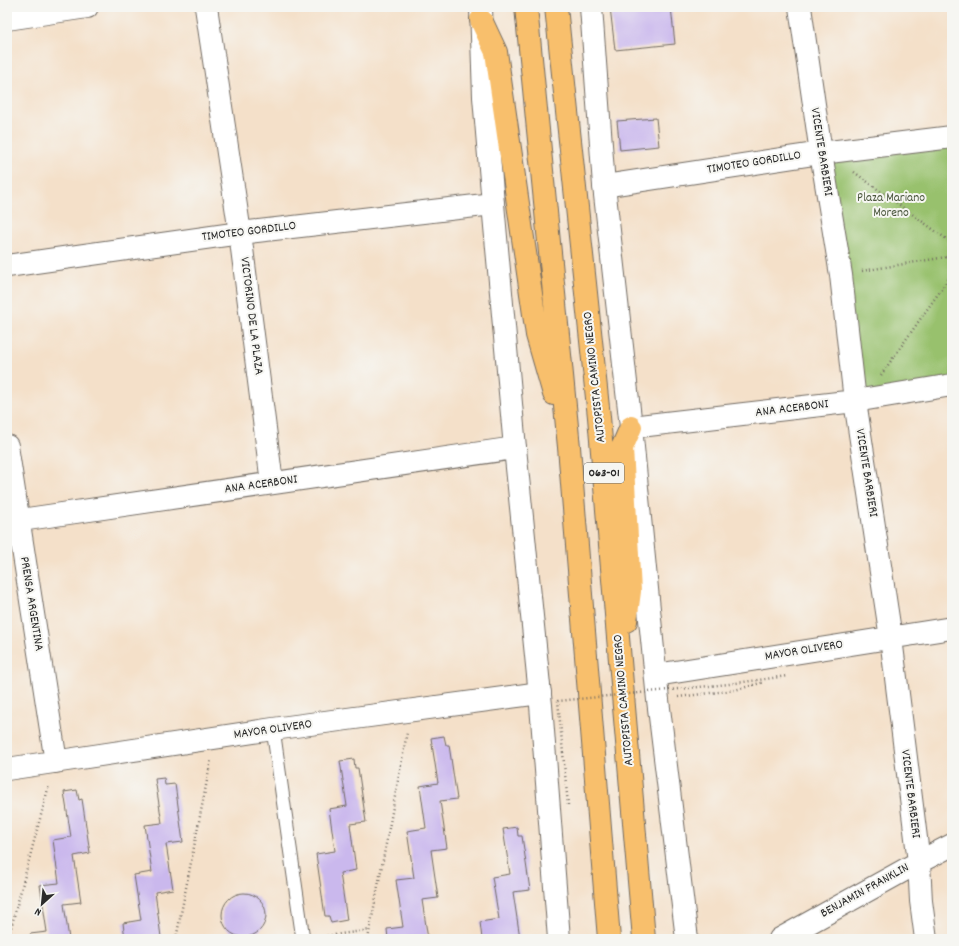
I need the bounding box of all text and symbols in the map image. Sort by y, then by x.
street label: VICENTE BARBIERI [805,106,837,198]
street label: TIMOTEO GORDILLO [706,146,802,180]
park label: Plaza Mariano Moreno [857,189,925,223]
street label: TIMOTEO GORDILLO [201,217,297,247]
street label: VICTORINO DE LA PLAZA [234,256,268,376]
street label: AUTOPISTA CAMINO NEGRO [579,311,611,443]
street label: ANA ACERBONI [754,395,830,423]
street label: VICENTE BARBIERI [850,427,882,519]
road number: 063-01 [584,463,624,483]
street label: ANA ACERBONI [223,470,299,500]
street label: PRENSA ARGENTINA [14,555,48,653]
street label: AUTOPISTA CAMINO NEGRO [609,634,639,766]
street label: MAYOR OLIVERO [763,635,845,667]
street label: MAYOR OLIVERO [233,715,313,745]
street label: VICENTE BARBIERI [895,749,925,839]
street label: BENJAMIN FRANKLIN [817,859,913,923]
north arrow [22,884,62,924]
text: N [32,903,44,919]

